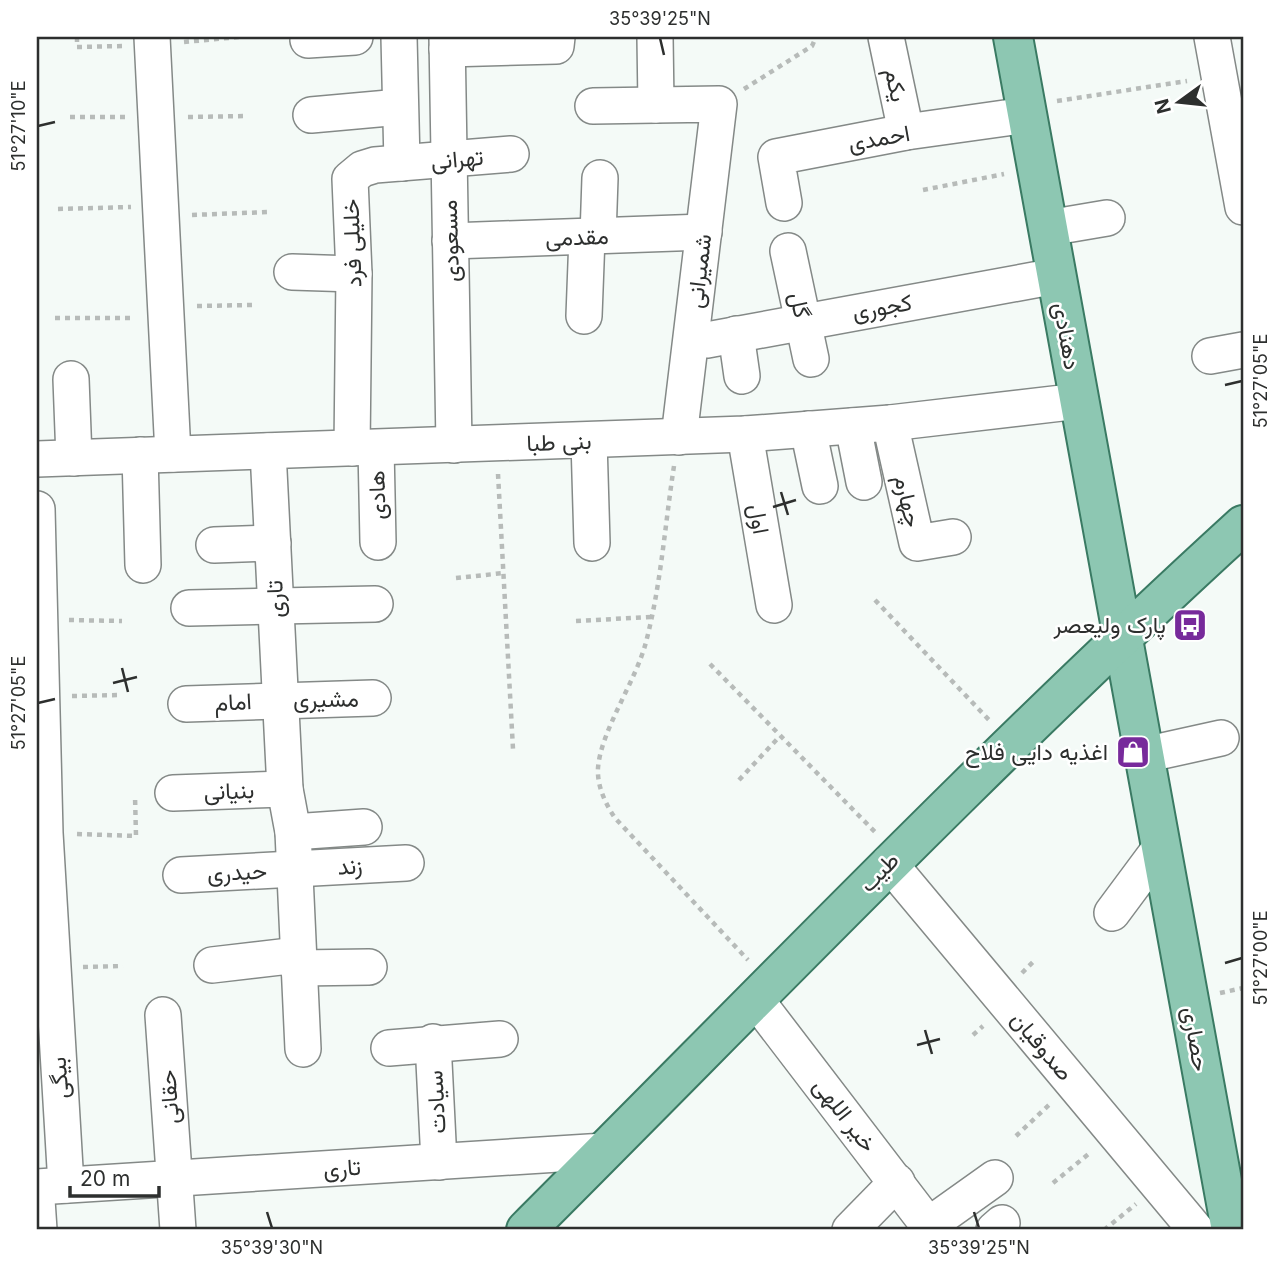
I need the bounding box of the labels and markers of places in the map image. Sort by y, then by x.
bus stop icon: پارک ولیعصر [1171,606,1209,644]
place label: پارک ولیعصر [1052,611,1166,641]
shop icon: اغذیه دایی فلاح [1114,733,1152,771]
place label: اغذیه دایی فلاح [965,738,1108,768]

